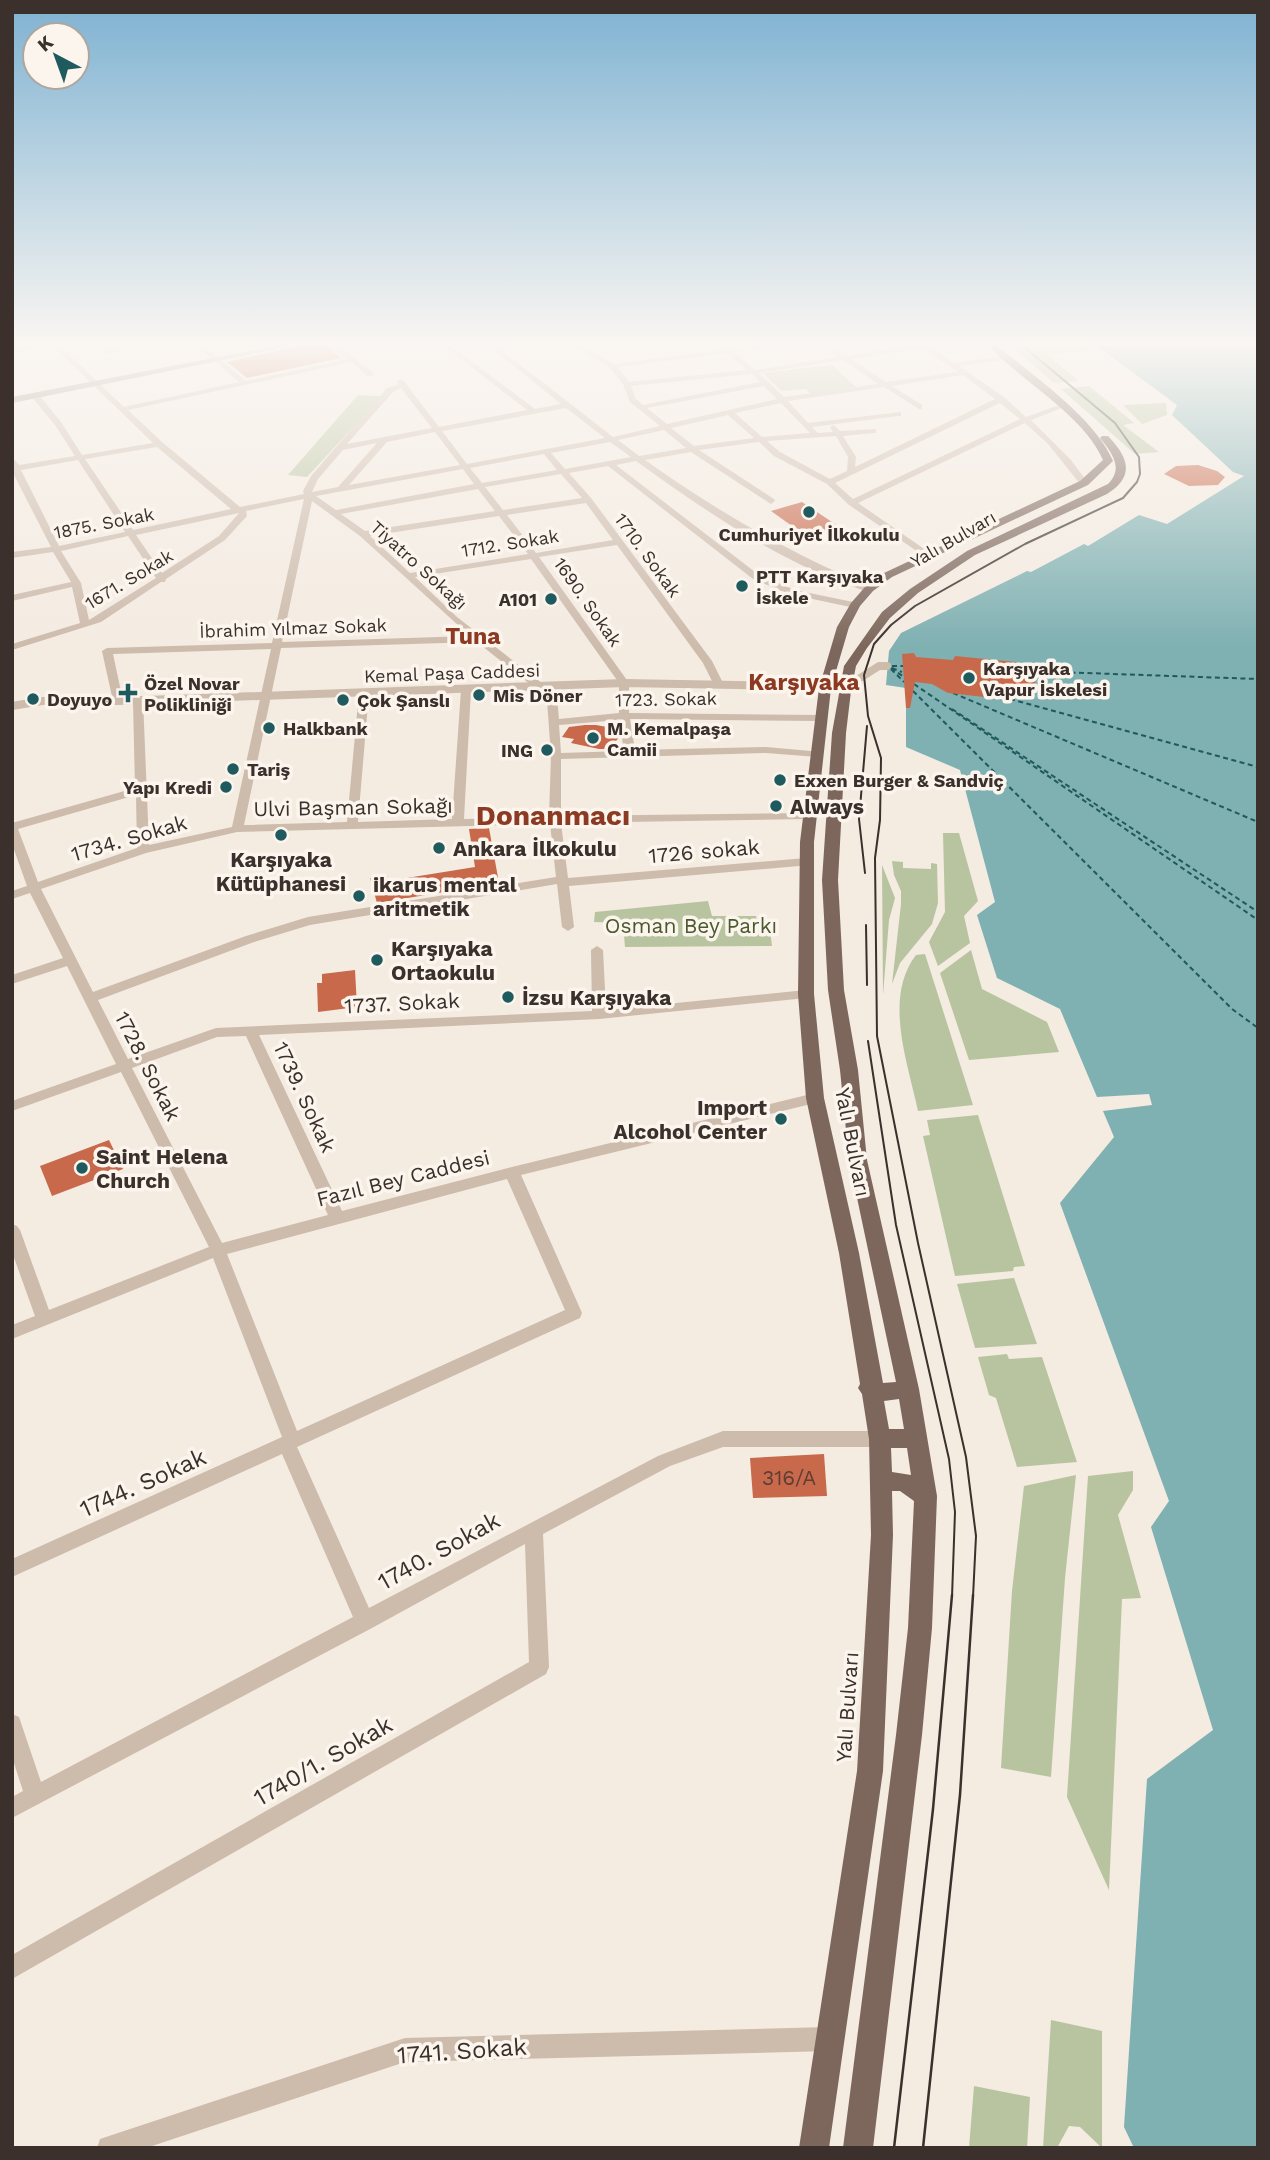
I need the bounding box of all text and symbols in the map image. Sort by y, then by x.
north arrow [21,21,91,91]
text: K [33,31,58,57]
street label: 1875. Sokak [52,503,156,543]
marker: Cumhuriyet İlkokulu [801,504,817,520]
street label: Yalı Bulvarı [907,506,999,572]
street label: 1710. Sokak [611,509,685,601]
street label: Tiyatro Sokağı [366,516,472,614]
place label: Cumhuriyet İlkokulu [718,524,900,545]
street label: 1712. Sokak [460,525,560,561]
street label: 1671. Sokak [81,545,177,613]
street label: 1690. Sokak [550,554,626,650]
place label: PTT Karşıyaka İskele [756,566,884,608]
marker: PTT Karşıyaka İskele [734,578,750,594]
place label: A101 [499,589,537,610]
marker: A101 [543,591,559,607]
street label: İbrahim Yılmaz Sokak [199,614,387,642]
district label: Tuna [445,623,501,650]
place label: Karşıyaka Vapur İskelesi [983,658,1107,700]
street label: Kemal Paşa Caddesi [364,659,540,687]
district label: Karşıyaka [748,669,860,696]
marker: Karşıyaka Vapur İskelesi [961,670,977,686]
place label: Özel Novar Polikliniği [144,673,240,715]
marker: Özel Novar Polikliniği [118,683,138,703]
place label: Mis Döner [493,685,583,706]
marker: Mis Döner [471,687,487,703]
street label: 1723. Sokak [615,688,717,710]
place label: Doyuyo [47,689,112,710]
place label: Çok Şanslı [357,690,450,711]
marker: Doyuyo [25,691,41,707]
marker: Çok Şanslı [335,692,351,708]
place label: Halkbank [283,718,369,739]
place label: M. Kemalpaşa Camii [607,718,731,760]
marker: Halkbank [261,720,277,736]
marker: M. Kemalpaşa Camii [585,730,601,746]
place label: ING [501,740,533,761]
marker: ING [539,742,555,758]
place label: Tariş [247,759,291,780]
marker: Tariş [225,761,241,777]
place label: Exxen Burger & Sandviç [794,770,1004,791]
marker: Exxen Burger & Sandviç [772,772,788,788]
place label: Yapı Kredi [123,777,212,798]
marker: Yapı Kredi [218,779,234,795]
street label: Ulvi Başman Sokağı [253,793,453,821]
place label: Always [790,794,864,819]
marker: Always [768,798,784,814]
district label: Donanmacı [476,799,630,832]
street label: 1734. Sokak [68,810,190,866]
marker: Karşıyaka Kütüphanesi [273,827,289,843]
street label: 1726 sokak [647,834,761,868]
place label: Ankara İlkokulu [453,836,617,861]
marker: Ankara İlkokulu [431,840,447,856]
place label: Karşıyaka Kütüphanesi [216,847,346,896]
place label: ikarus mental aritmetik [373,872,517,921]
marker: ikarus mental aritmetik [351,888,367,904]
park label: Osman Bey Parkı [605,913,777,938]
place label: Karşıyaka Ortaokulu [391,936,495,985]
marker: Karşıyaka Ortaokulu [369,952,385,968]
place label: İzsu Karşıyaka [522,985,672,1010]
street label: 1737. Sokak [344,987,460,1019]
marker: İzsu Karşıyaka [500,989,516,1005]
street label: 1728. Sokak [110,1007,186,1125]
street label: 1739. Sokak [268,1038,342,1156]
street label: Yalı Bulvarı [830,1085,876,1199]
place label: Import Alcohol Center [613,1095,767,1144]
marker: Import Alcohol Center [773,1111,789,1127]
place label: Saint Helena Church [96,1144,229,1193]
street label: Fazıl Bey Caddesi [314,1144,492,1212]
marker: Saint Helena Church [74,1160,90,1176]
street label: 1744. Sokak [76,1443,211,1523]
house number: 316/A [762,1465,816,1490]
street label: 1740. Sokak [373,1506,505,1596]
street label: Yalı Bulvarı [831,1651,863,1763]
street label: 1740/1. Sokak [249,1710,398,1812]
street label: 1741. Sokak [396,2032,528,2069]

